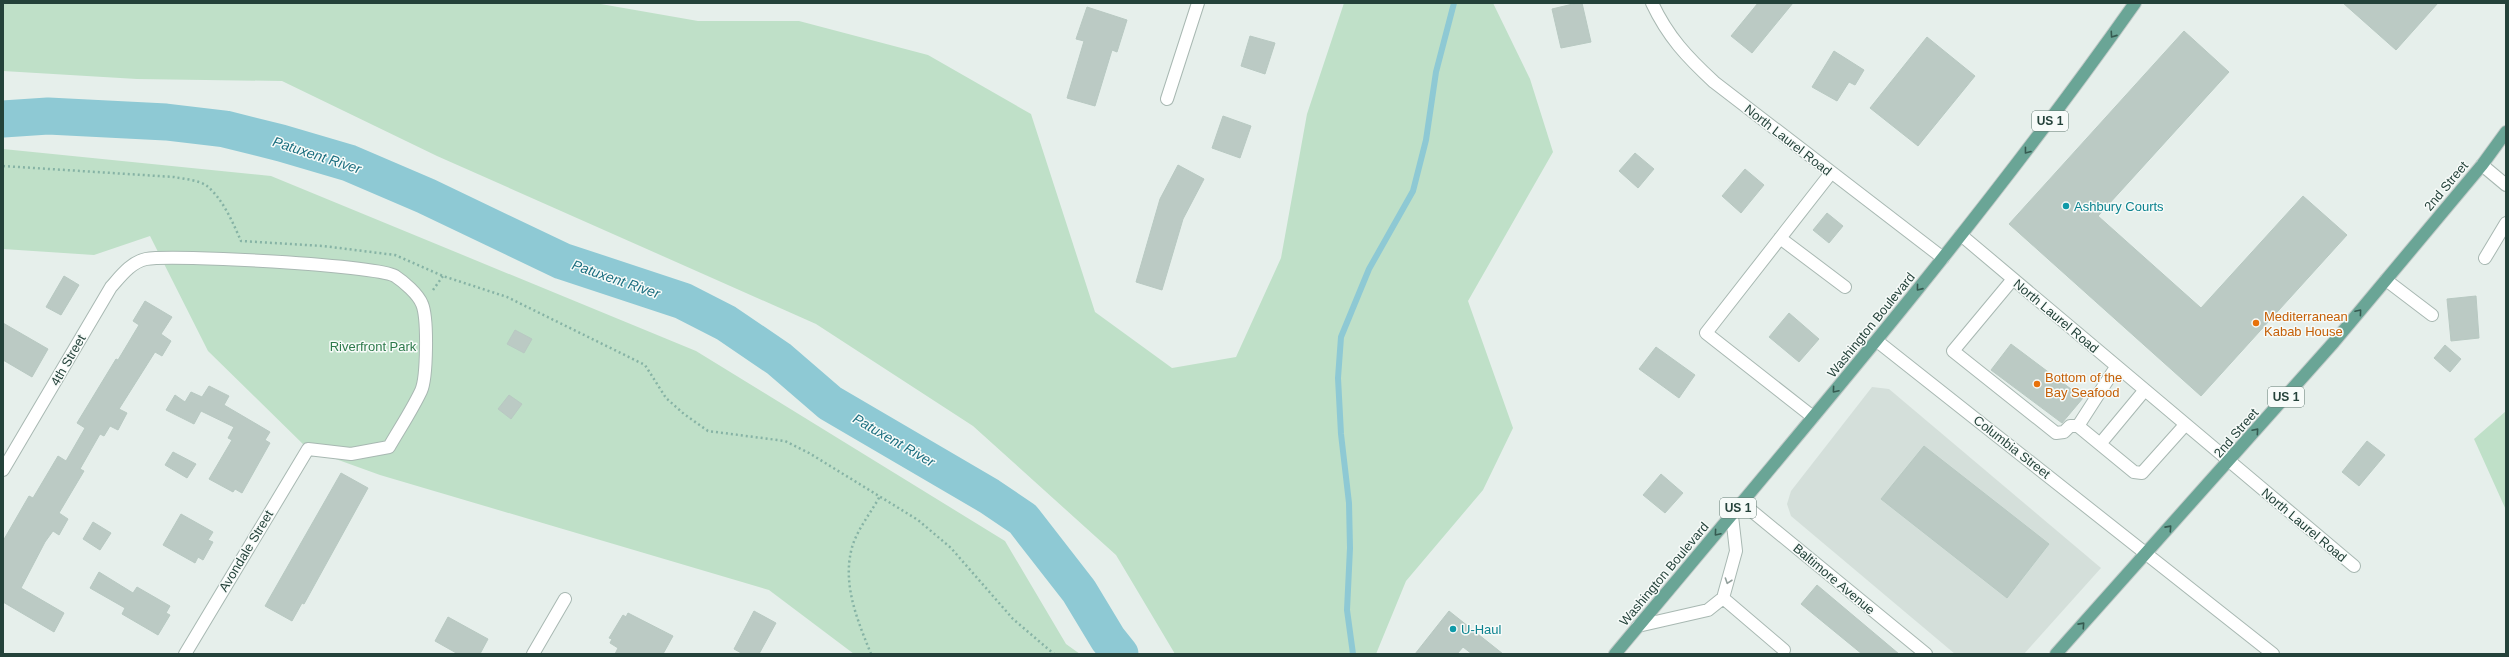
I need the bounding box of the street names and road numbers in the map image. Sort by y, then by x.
street label: North Laurel Road [1742,101,1834,179]
road number: US 1 [2032,111,2068,131]
street label: 2nd Street [2421,158,2471,214]
street label: Washington Boulevard [1824,270,1918,380]
street label: North Laurel Road [2010,276,2102,356]
street label: 4th Street [47,332,89,388]
road number: US 1 [2268,387,2304,407]
street label: 2nd Street [2211,405,2262,461]
street label: Columbia Street [1971,412,2054,482]
street label: North Laurel Road [2258,485,2350,565]
road number: US 1 [1720,498,1756,518]
street label: Avondale Street [216,507,276,594]
street label: Washington Boulevard [1616,519,1712,629]
street label: Baltimore Avenue [1790,541,1878,617]

